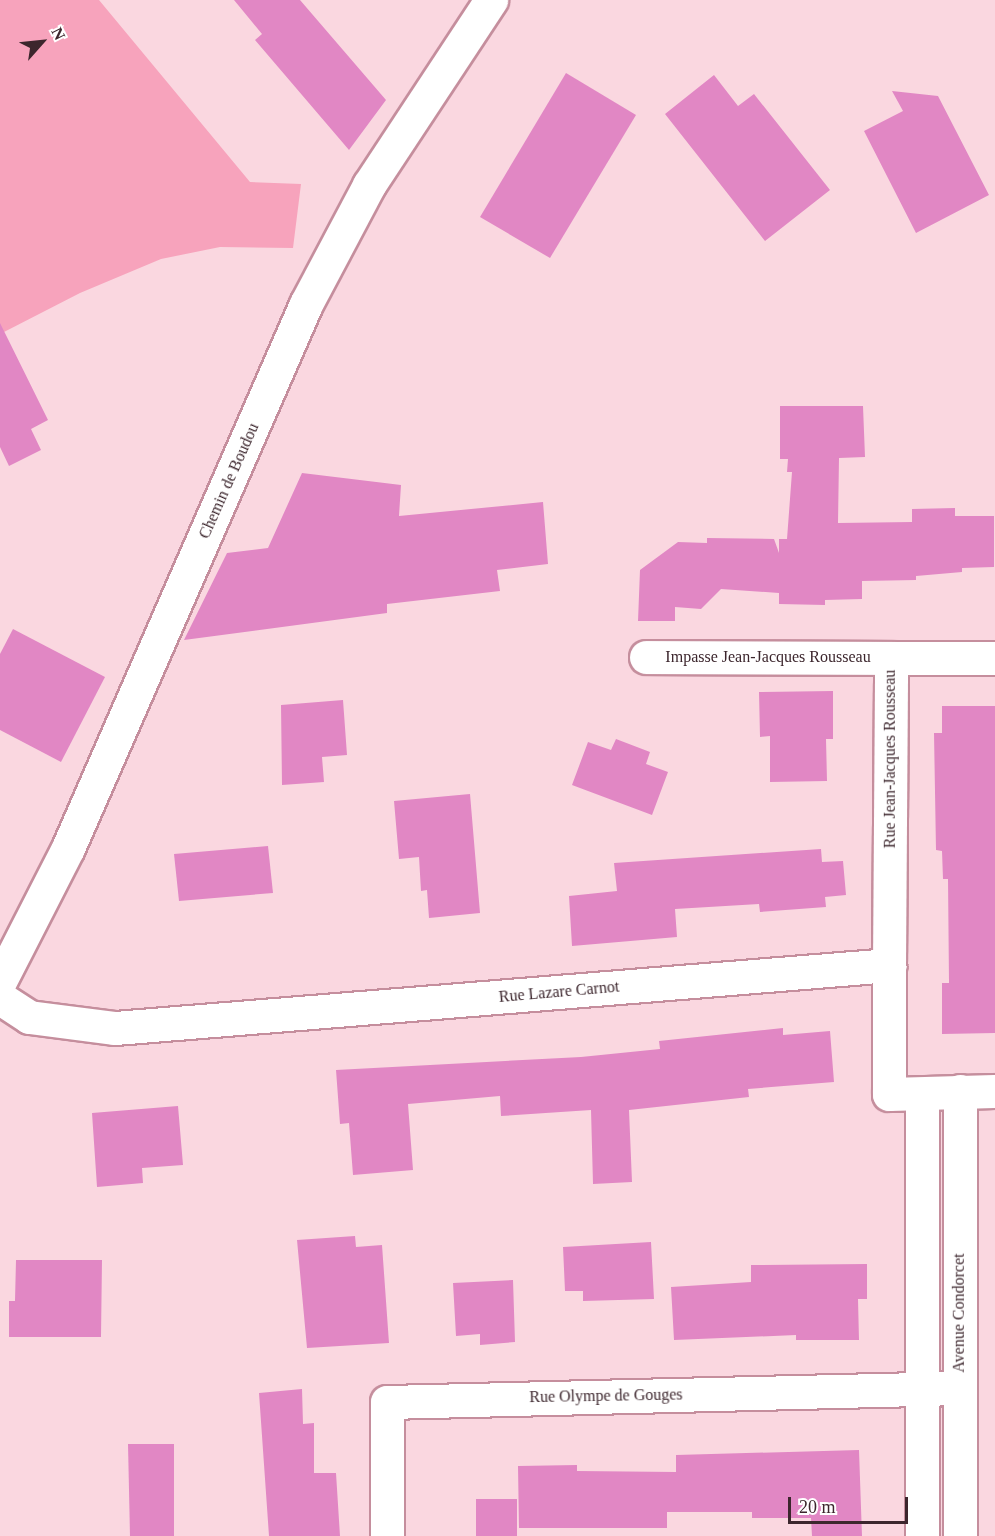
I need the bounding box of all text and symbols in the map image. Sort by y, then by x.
north arrow [12,12,72,72]
text: N [48,25,69,43]
street label: Chemin de Boudou [195,420,263,542]
street label: Impasse Jean-Jacques Rousseau [665,647,871,667]
street label: Rue Jean-Jacques Rousseau [880,670,900,848]
street label: Rue Lazare Carnot [498,977,620,1007]
street label: Avenue Condorcet [949,1253,969,1373]
street label: Rue Olympe de Gouges [529,1385,683,1407]
scale bar [791,1485,911,1523]
text: 20 m [799,1497,836,1517]

